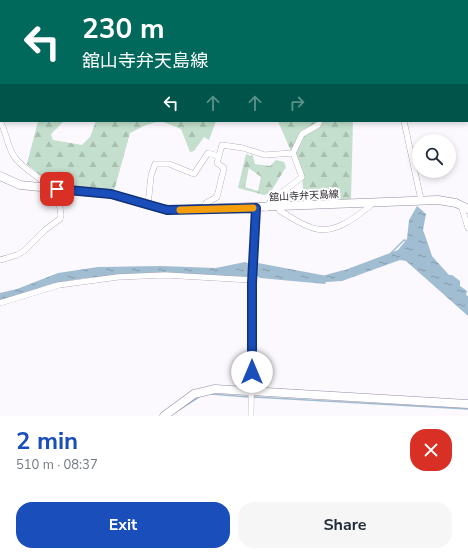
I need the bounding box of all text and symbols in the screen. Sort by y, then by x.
text: 230 m [82,10,165,48]
icon: left [16,16,68,68]
text: 舘山寺弁天島線 [82,49,208,73]
icon: left [160,92,182,114]
icon: ahead [202,92,224,114]
icon: ahead [244,92,266,114]
icon: right [286,92,308,114]
map controls [412,134,456,178]
button: search [412,134,456,178]
pin [40,172,74,206]
icon: arrive [46,178,68,200]
street label: 舘山寺弁天島線 [269,187,339,205]
position arrow [231,351,273,393]
text: 2 min [16,425,78,457]
button: close [410,429,452,471]
text: 510 m · 08:37 [16,456,98,474]
button: Exit [16,502,230,548]
button: Share [238,502,452,548]

